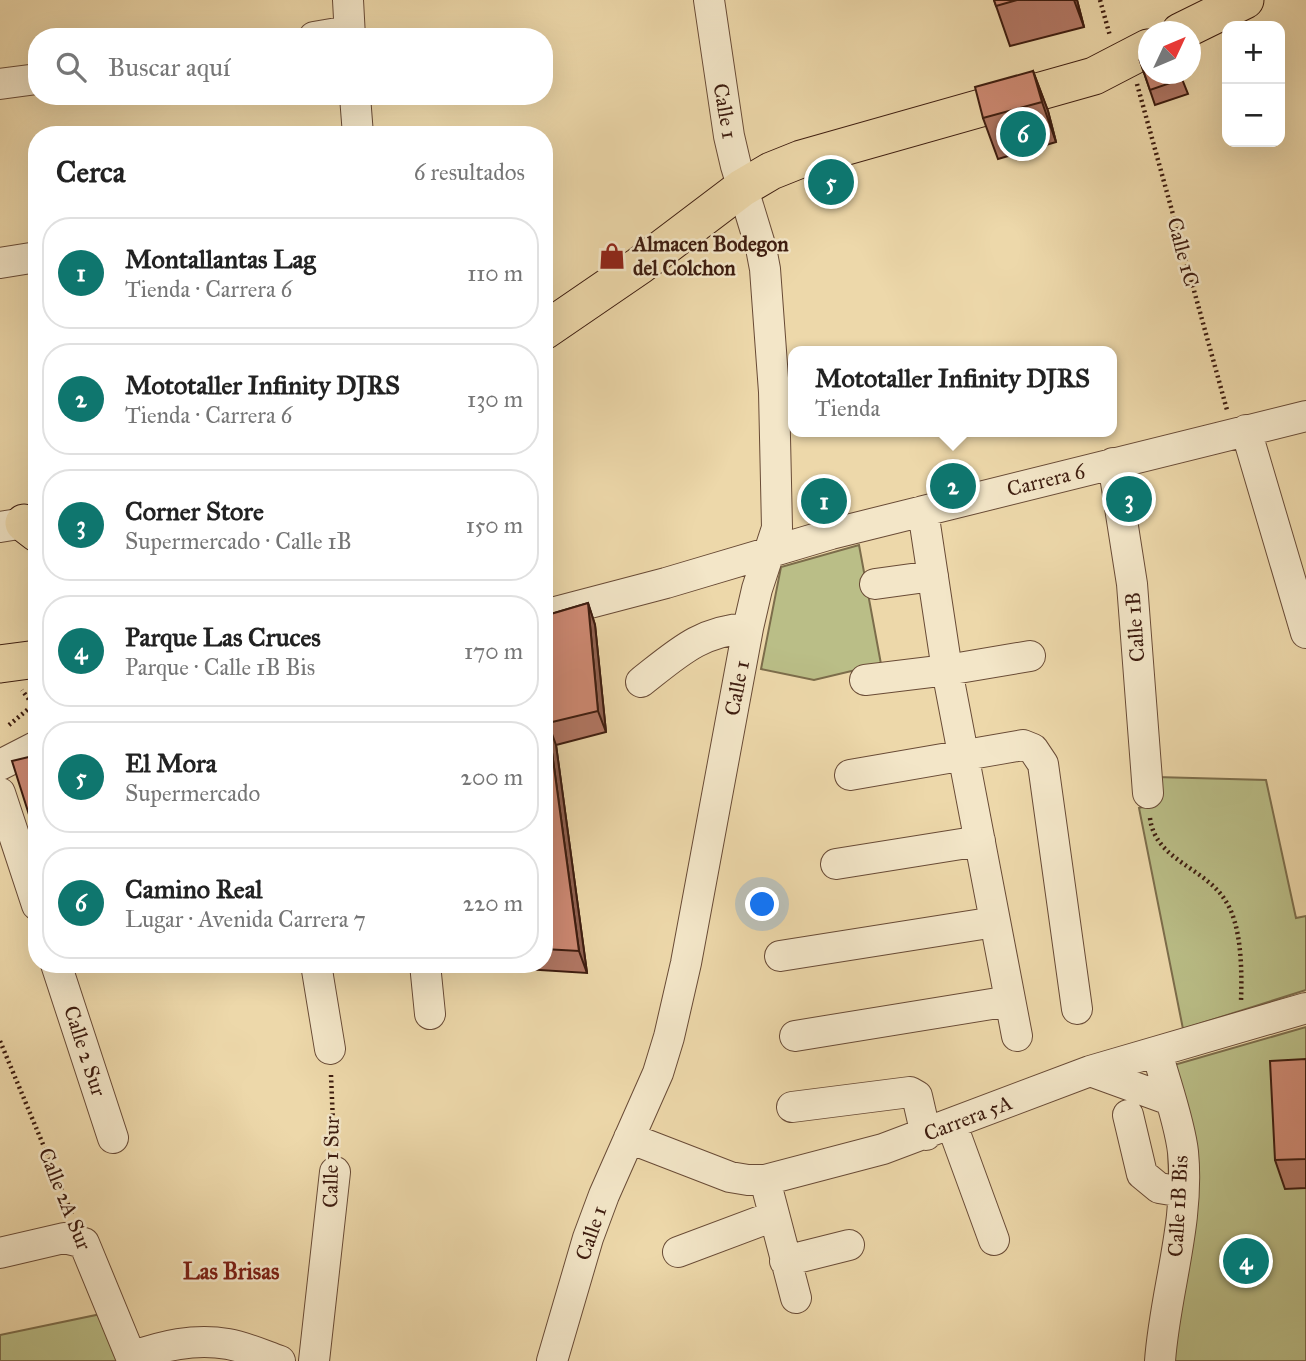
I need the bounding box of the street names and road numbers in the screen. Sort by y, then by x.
street label: Calle 1 [707,81,743,141]
street label: Calle 1C [1161,215,1205,289]
street label: Carrera 6 [1004,457,1089,502]
street label: Calle 1B [1120,591,1150,663]
street label: Calle 1 [719,658,755,718]
street label: Calle 2 Sur [58,1002,112,1100]
street label: Carrera 5A [920,1089,1016,1147]
street label: Calle 1 Sur [317,1116,345,1208]
street label: Calle 2A Sur [33,1144,97,1254]
street label: Calle 1B Bis [1162,1155,1194,1257]
street label: Calle 1 [570,1202,612,1264]

